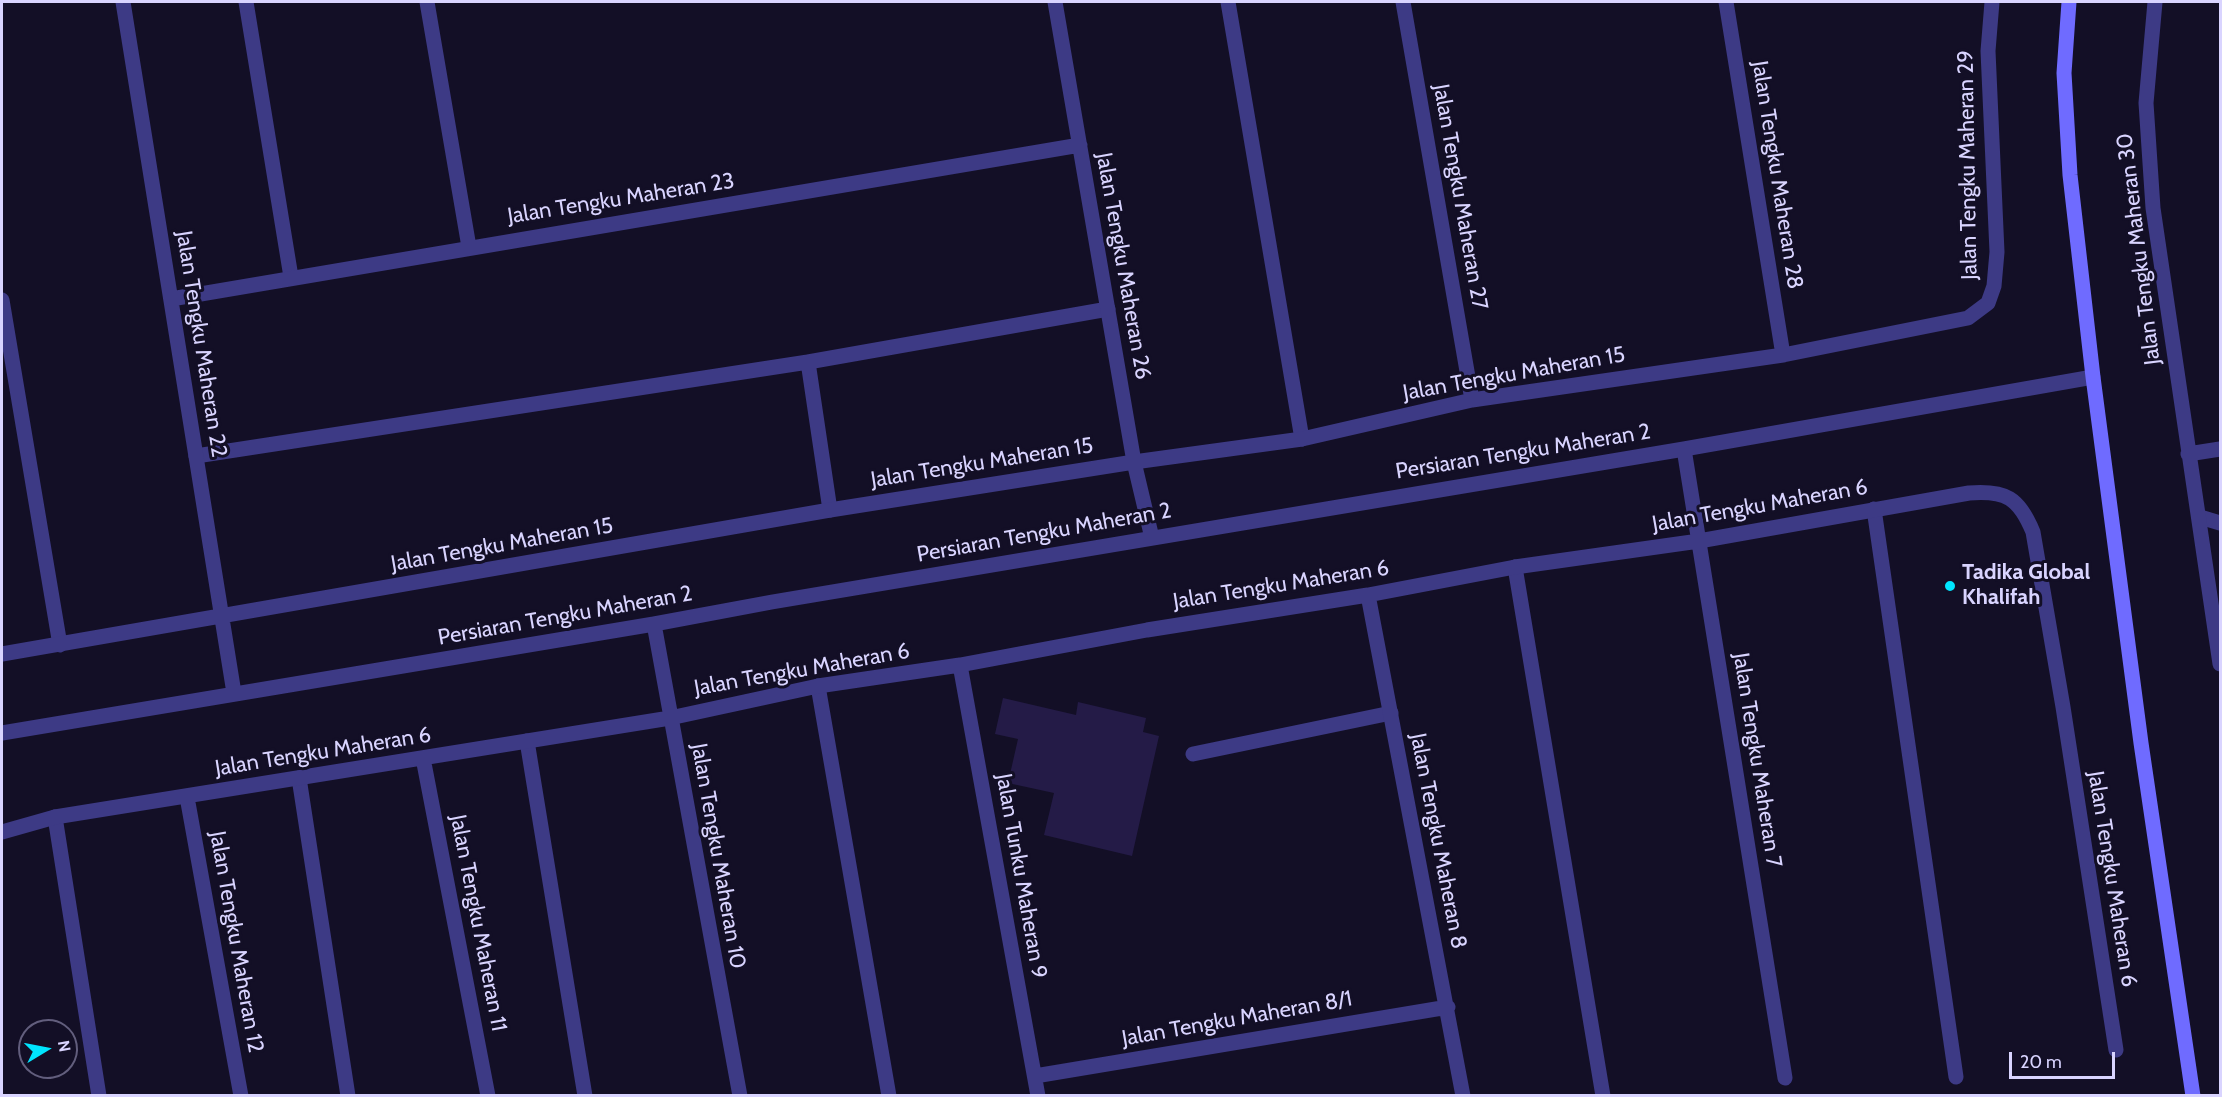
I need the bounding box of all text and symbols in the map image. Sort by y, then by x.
street label: Jalan Tengku Maheran 29 [1953,50,1983,280]
street label: Jalan Tengku Maheran 28 [1746,59,1808,291]
street label: Jalan Tengku Maheran 27 [1427,82,1493,312]
street label: Jalan Tengku Maheran 30 [2112,132,2166,366]
street label: Jalan Tengku Maheran 26 [1090,151,1156,381]
street label: Jalan Tengku Maheran 23 [506,168,736,230]
street label: Jalan Tengku Maheran 22 [170,229,232,459]
street label: Jalan Tengku Maheran 15 [1401,341,1627,407]
street label: Persiaran Tengku Maheran 2 [1394,419,1652,485]
street label: Jalan Tengku Maheran 15 [869,432,1095,494]
street label: Jalan Tengku Maheran 6 [1650,474,1870,538]
street label: Persiaran Tengku Maheran 2 [915,498,1173,568]
street label: Jalan Tengku Maheran 15 [389,512,615,578]
street label: Jalan Tengku Maheran 6 [1171,555,1391,615]
place label: Tadika Global Khalifah [1962,560,2090,612]
marker: Tadika Global Khalifah [1943,579,1957,593]
street label: Persiaran Tengku Maheran 2 [436,581,694,651]
street label: Jalan Tengku Maheran 6 [692,638,912,702]
street label: Jalan Tengku Maheran 7 [1727,651,1787,869]
street label: Jalan Tengku Maheran 6 [213,722,433,782]
street label: Jalan Tengku Maheran 8 [1404,731,1472,951]
street label: Jalan Tengku Maheran 10 [685,741,751,971]
street label: Jalan Tengku Maheran 6 [2082,769,2142,989]
street label: Jalan Tunku Maheran 9 [990,772,1052,980]
street label: Jalan Tengku Maheran 11 [444,812,512,1034]
street label: Jalan Tengku Maheran 12 [204,829,268,1055]
street label: Jalan Tengku Maheran 8/1 [1120,986,1354,1052]
north arrow [18,1019,78,1079]
text: N [54,1039,75,1053]
scale bar [2012,1040,2118,1078]
text: 20 m [2020,1051,2062,1073]

